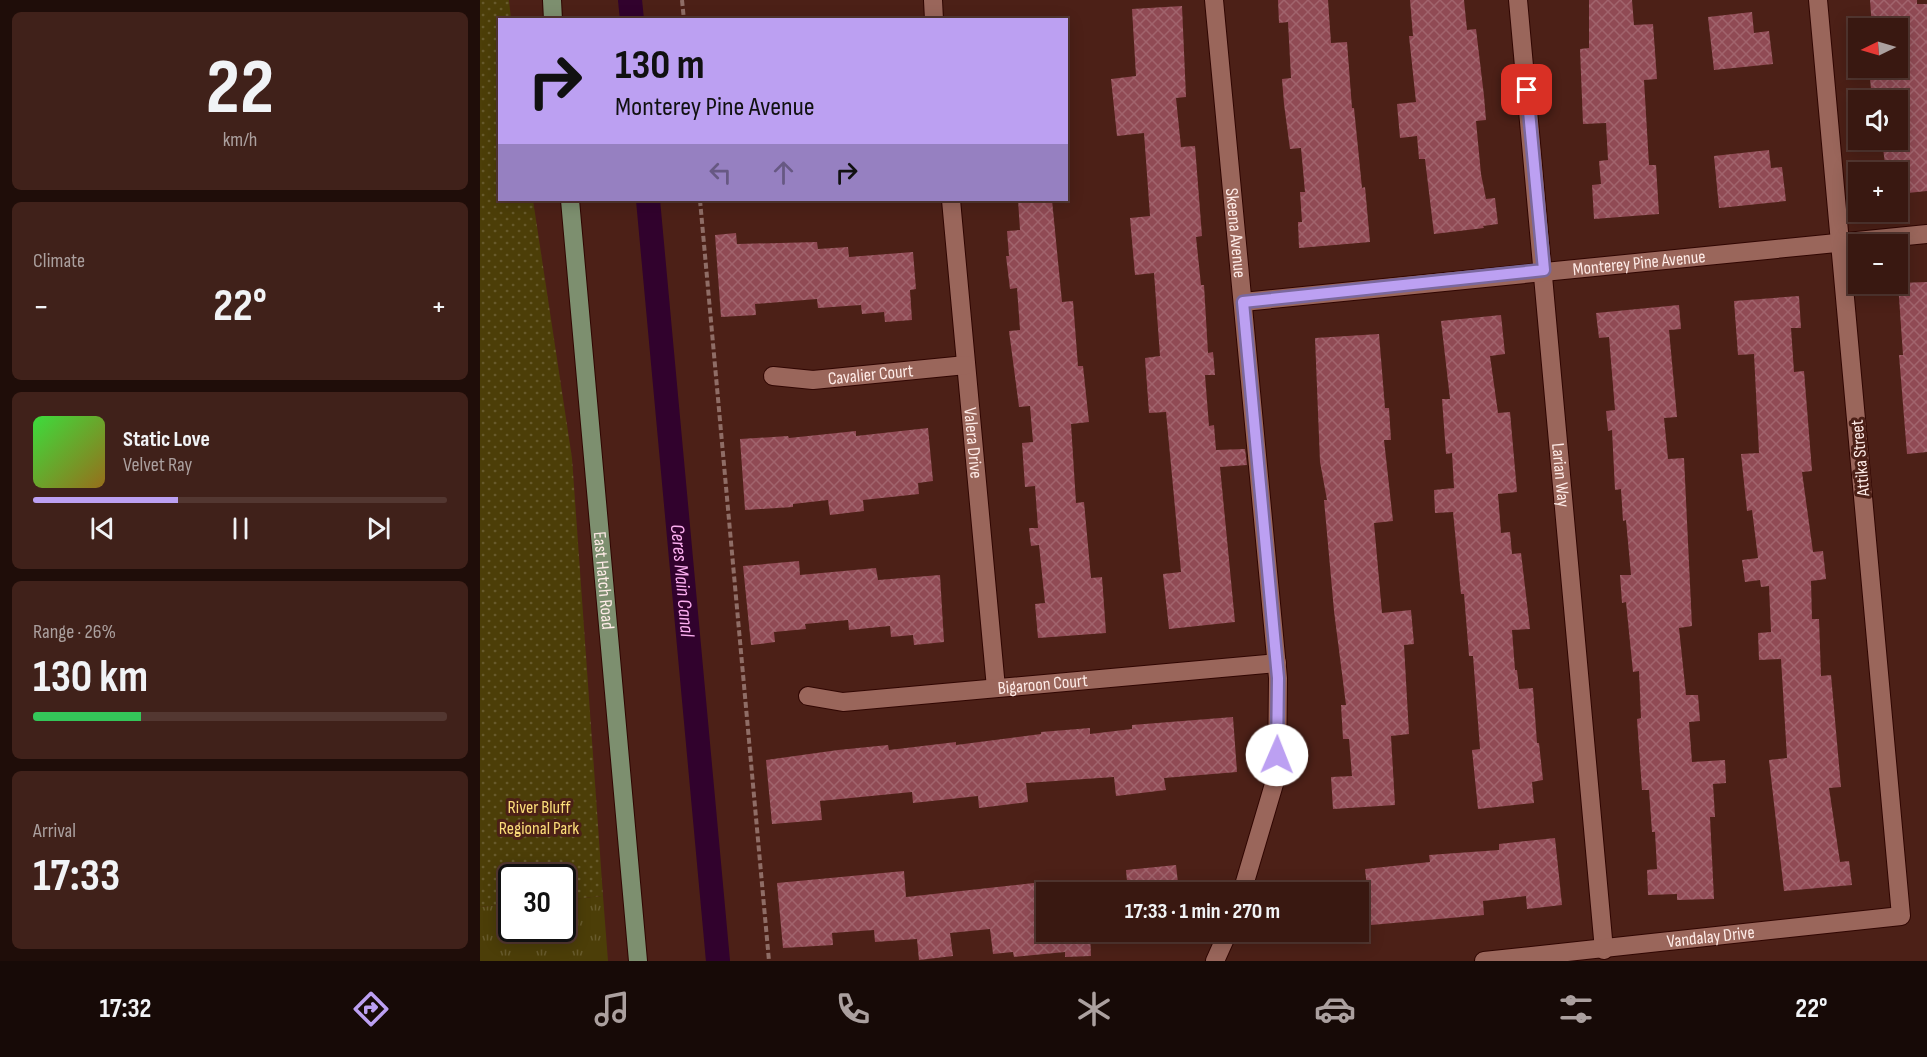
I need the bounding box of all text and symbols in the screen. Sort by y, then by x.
north arrow [1848,18,1908,78]
map controls [1848,18,1908,294]
text: 130 m [615,40,705,91]
text: 22 [206,42,274,135]
icon: right [516,42,594,120]
pin [1501,64,1552,115]
icon: arrive [1510,73,1543,106]
button: sound [1848,90,1908,150]
text: Monterey Pine Avenue [615,91,815,123]
text: km/h [223,128,257,152]
icon: left [704,156,737,189]
icon: ahead [767,156,800,189]
icon: right [830,156,863,189]
button: + [1848,162,1908,222]
street label: Skeena Avenue [1221,187,1250,279]
button: − [1848,234,1908,294]
street label: Monterey Pine Avenue [1572,246,1706,280]
text: Climate [33,249,85,273]
text: 22° [213,279,267,334]
text: − [33,287,49,327]
text: + [431,287,447,327]
street label: Cavalier Court [827,360,915,389]
street label: Valera Drive [959,407,987,479]
street label: Attika Street [1847,418,1874,498]
text: Static Love [123,426,210,453]
street label: Larian Way [1547,442,1574,508]
text: Velvet Ray [123,453,192,477]
icon: previous [86,512,119,545]
icon: pause [224,512,257,545]
icon: next [362,512,395,545]
water label: Ceres Main Canal [665,523,699,639]
street label: East Hatch Road [589,531,618,630]
text: Range · 26% [33,620,116,644]
text: 130 km [33,650,148,705]
street label: Bigaroon Court [997,670,1089,699]
position arrow [1245,723,1309,787]
park label: River Bluff Regional Park [499,797,579,839]
text: Arrival [33,819,76,843]
text: 17:33 [33,849,120,904]
speed limit sign: 30 [498,864,576,942]
text: 17:33 · 1 min · 270 m [1125,898,1280,925]
street label: Vandalay Drive [1666,922,1756,952]
icon: directions [350,988,392,1030]
icon: music [591,988,633,1030]
icon: phone [832,988,874,1030]
icon: climate [1073,988,1115,1030]
icon: car [1314,988,1356,1030]
icon: filters [1555,988,1597,1030]
text: 17:32 [99,993,151,1025]
text: 22° [1795,993,1828,1025]

